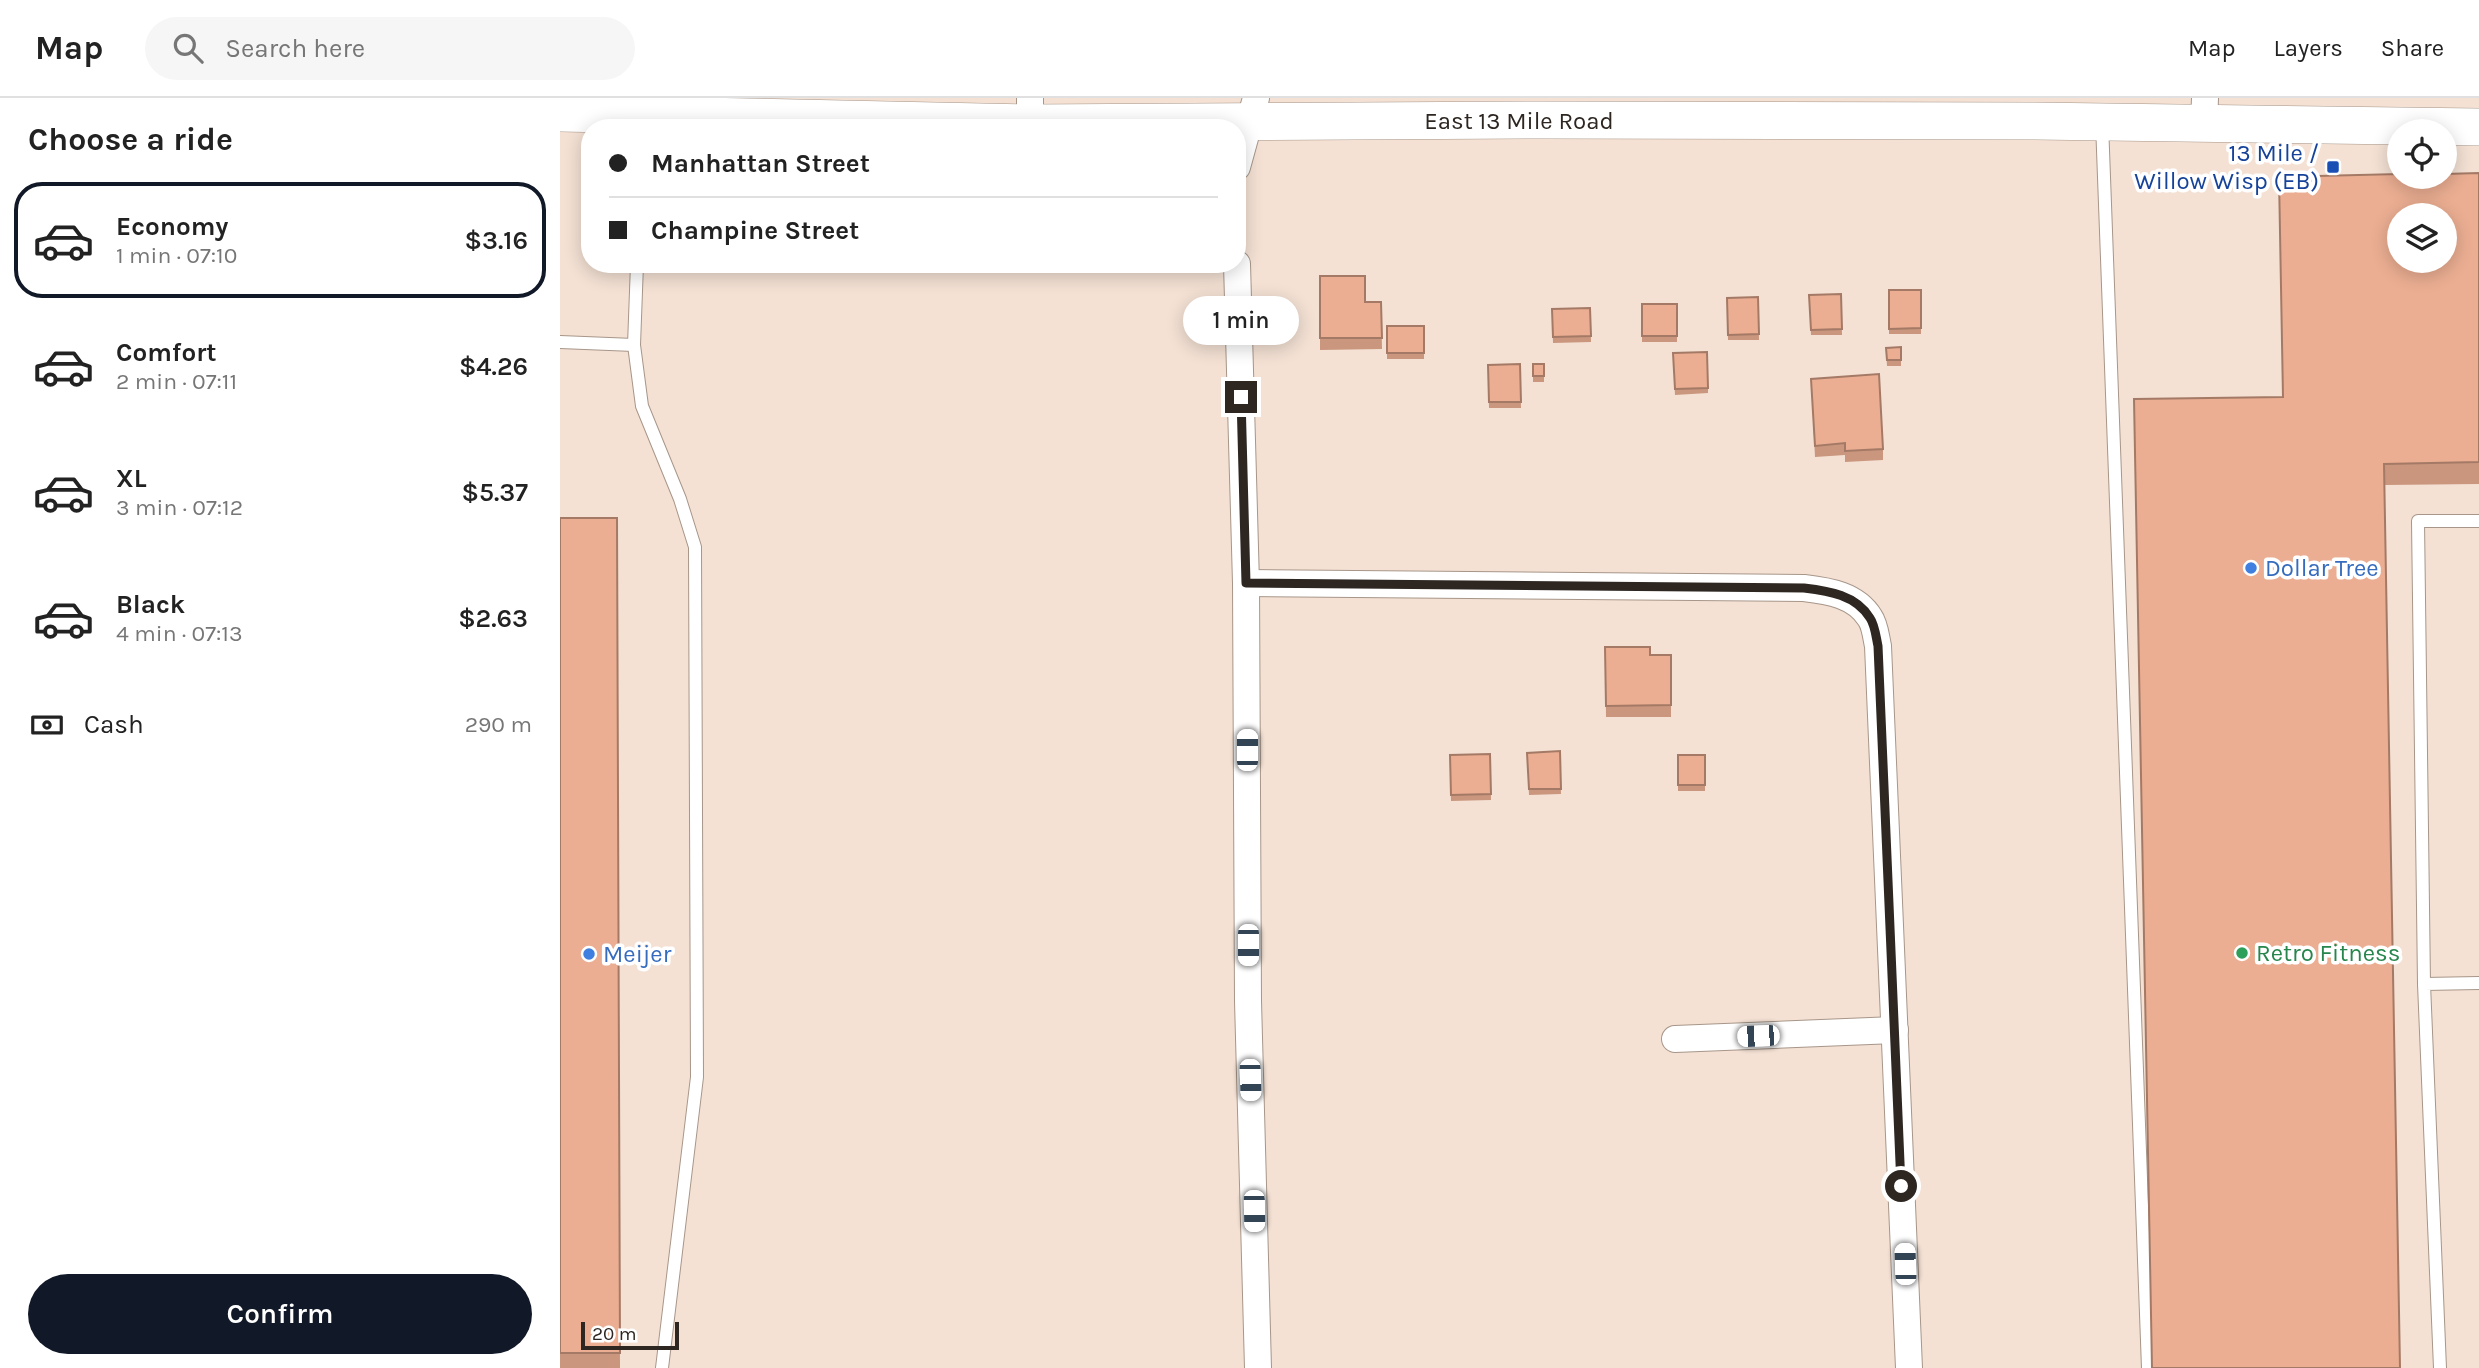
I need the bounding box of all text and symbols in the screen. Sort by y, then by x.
search box [145,17,635,80]
text: Map [35,29,103,67]
icon: search [169,29,207,67]
text: Search here [225,33,365,64]
text: Map [2188,34,2236,62]
text: Layers [2274,34,2343,62]
text: Share [2381,34,2444,62]
street label: East 13 Mile Road [1424,107,1614,135]
map controls [2387,119,2457,273]
button: locate [2387,119,2457,189]
text: Choose a ride [28,121,233,158]
place label: 13 Mile / Willow Wisp (EB) [2134,139,2319,195]
text: Manhattan Street [651,148,870,179]
marker: 13 Mile / Willow Wisp (EB) [2325,159,2341,175]
button: layers [2387,203,2457,273]
icon: car [32,209,95,272]
text: Economy [116,211,228,242]
text: Champine Street [651,215,859,246]
text: $3.16 [465,225,528,256]
text: 1 min · 07:10 [116,242,237,269]
callout: 1 min [1183,296,1299,344]
text: 1 min [1212,307,1270,334]
icon: car [32,335,95,398]
text: Comfort [116,337,217,368]
text: $4.26 [459,351,528,382]
text: 2 min · 07:11 [116,368,237,395]
route end [1225,381,1257,413]
icon: car [32,461,95,524]
text: XL [116,463,147,494]
text: $5.37 [461,477,528,508]
text: 3 min · 07:12 [116,494,243,521]
place label: Dollar Tree [2265,554,2379,582]
marker: Dollar Tree [2243,560,2259,576]
icon: car [32,587,95,650]
text: Black [116,589,185,620]
text: $2.63 [458,603,528,634]
text: 4 min · 07:13 [116,620,243,647]
icon: cash [28,706,66,744]
text: Cash [84,709,144,740]
text: 290 m [465,711,532,738]
car [1237,729,1258,771]
car [1238,924,1259,966]
place label: Retro Fitness [2256,939,2400,967]
place label: Meijer [603,940,672,968]
marker: Retro Fitness [2234,945,2250,961]
marker: Meijer [581,946,597,962]
car [1737,1025,1780,1047]
car [1239,1059,1262,1101]
route start [1885,1170,1917,1202]
car [1244,1190,1265,1232]
car [1894,1243,1917,1285]
button: Confirm [28,1274,532,1354]
scale bar [581,1319,679,1351]
text: 20 m [592,1323,637,1345]

